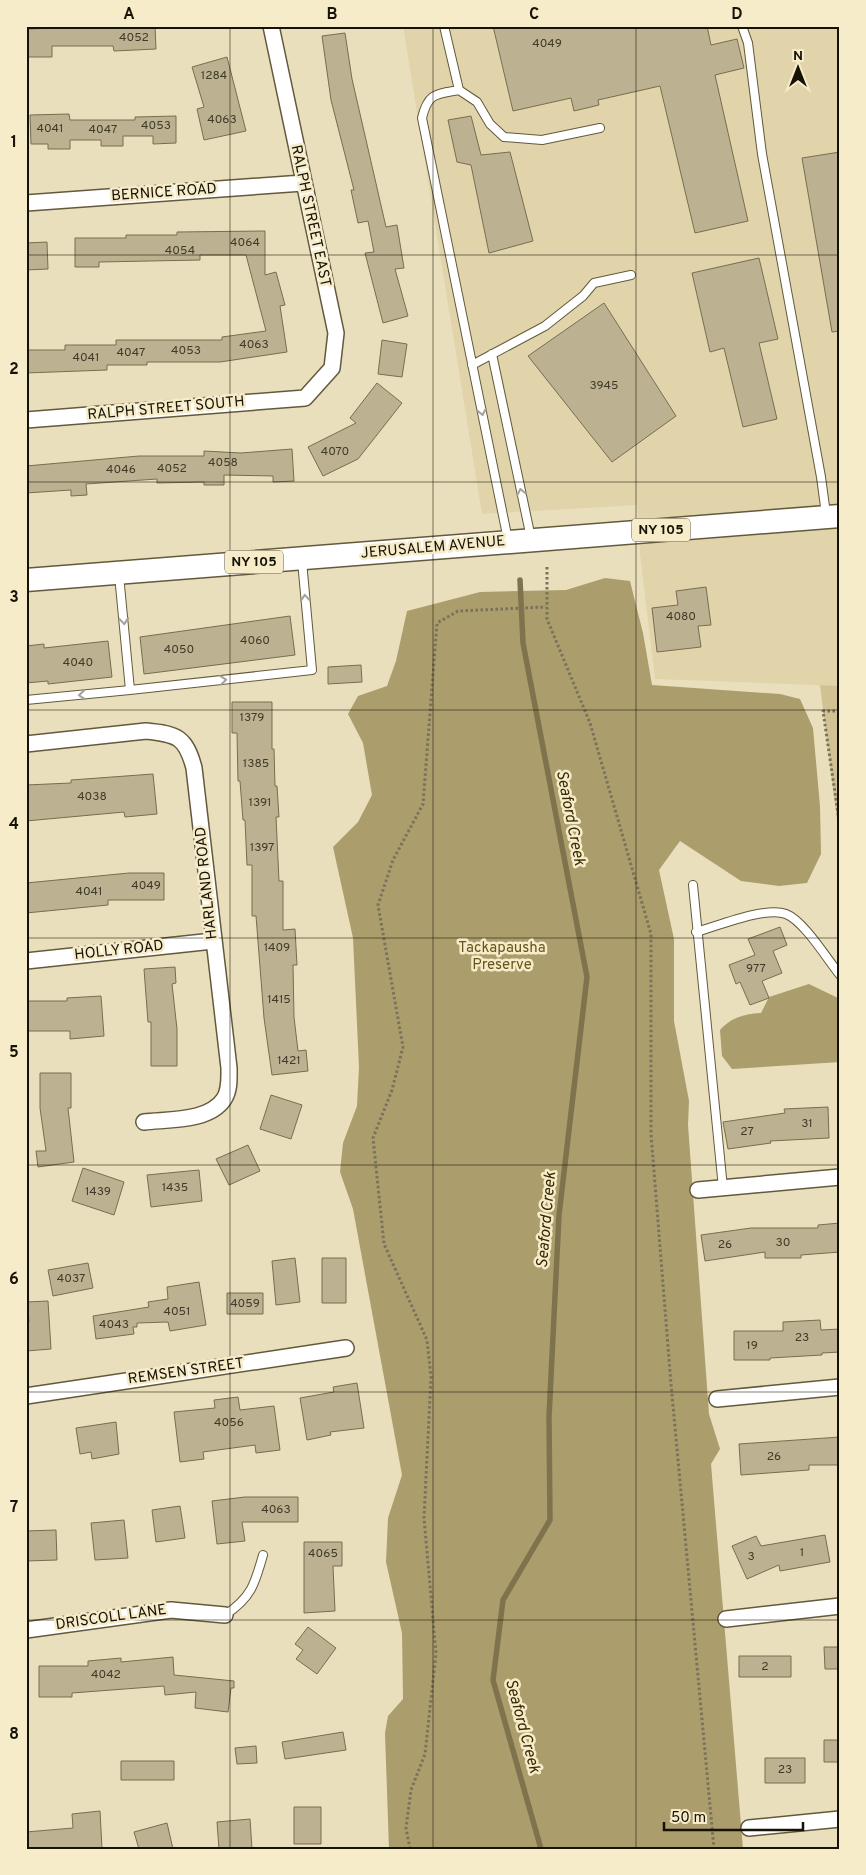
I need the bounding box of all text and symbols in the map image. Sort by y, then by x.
text: A [123,5,135,25]
text: B [326,5,338,25]
text: C [529,5,539,25]
text: D [731,5,743,25]
house number: 4052 [119,30,149,46]
house number: 4049 [532,36,562,52]
north arrow [774,42,824,92]
text: N [793,48,803,65]
house number: 1284 [201,68,227,84]
house number: 4063 [207,112,237,128]
house number: 4053 [141,118,171,134]
house number: 4041 [36,121,64,137]
house number: 4047 [89,122,117,138]
text: 1 [11,133,17,153]
street label: RALPH STREET EAST [286,143,334,289]
street label: BERNICE ROAD [111,180,217,206]
house number: 4064 [230,235,260,251]
house number: 4054 [165,243,195,259]
house number: 4063 [239,337,269,353]
house number: 4053 [171,343,201,359]
house number: 4047 [117,345,145,361]
house number: 4041 [72,350,100,366]
text: 2 [9,360,19,380]
house number: 3945 [589,378,619,394]
street label: RALPH STREET SOUTH [87,393,245,425]
one-way arrow [476,408,487,417]
house number: 4070 [321,444,349,460]
house number: 4058 [208,455,238,471]
house number: 4052 [157,461,187,477]
house number: 4046 [106,462,136,478]
one-way arrow [516,488,527,497]
road number: NY 105 [632,518,690,542]
street label: JERUSALEM AVENUE [360,532,506,564]
road number: NY 105 [225,550,283,574]
text: 3 [9,588,19,608]
one-way arrow [300,594,311,602]
house number: 4080 [666,609,696,625]
one-way arrow [118,617,129,625]
house number: 4060 [240,633,270,649]
house number: 4050 [164,642,194,658]
house number: 4040 [63,655,93,671]
one-way arrow [219,675,227,686]
one-way arrow [77,689,85,700]
house number: 1379 [239,710,265,726]
house number: 1385 [243,756,269,772]
water label: Seaford Creek [551,769,589,868]
house number: 4038 [77,789,107,805]
house number: 1391 [248,795,272,811]
text: 4 [9,815,19,835]
street label: HARLAND ROAD [192,826,222,940]
house number: 1397 [250,840,274,856]
house number: 4049 [131,878,161,894]
house number: 4041 [75,884,103,900]
street label: HOLLY ROAD [73,937,165,965]
park label: Tackapausha Preserve [458,939,546,975]
house number: 1409 [264,940,290,956]
house number: 977 [746,961,766,977]
house number: 1415 [267,992,291,1008]
text: 5 [9,1043,19,1063]
house number: 1421 [277,1053,301,1069]
house number: 31 [801,1116,813,1132]
house number: 27 [740,1124,754,1140]
water label: Seaford Creek [533,1170,561,1269]
house number: 1435 [162,1180,188,1196]
house number: 1439 [85,1184,111,1200]
house number: 30 [776,1235,790,1251]
house number: 26 [718,1237,732,1253]
text: 6 [9,1270,19,1290]
house number: 4037 [57,1271,85,1287]
house number: 4059 [230,1296,260,1312]
house number: 4051 [163,1304,191,1320]
house number: 4043 [99,1317,129,1333]
house number: 23 [795,1330,809,1346]
house number: 19 [746,1338,758,1354]
street label: REMSEN STREET [127,1354,245,1390]
house number: 4056 [214,1415,244,1431]
house number: 26 [767,1449,781,1465]
text: 7 [10,1498,18,1518]
house number: 4063 [261,1502,291,1518]
house number: 1 [800,1545,804,1561]
house number: 4065 [308,1546,338,1562]
house number: 3 [747,1549,755,1565]
street label: DRISCOLL LANE [54,1601,168,1635]
house number: 2 [761,1659,769,1675]
house number: 4042 [91,1667,121,1683]
water label: Seaford Creek [500,1677,544,1776]
text: 8 [9,1725,19,1745]
house number: 23 [778,1762,792,1778]
scale bar [664,1800,802,1832]
text: 50 m [671,1809,706,1828]

